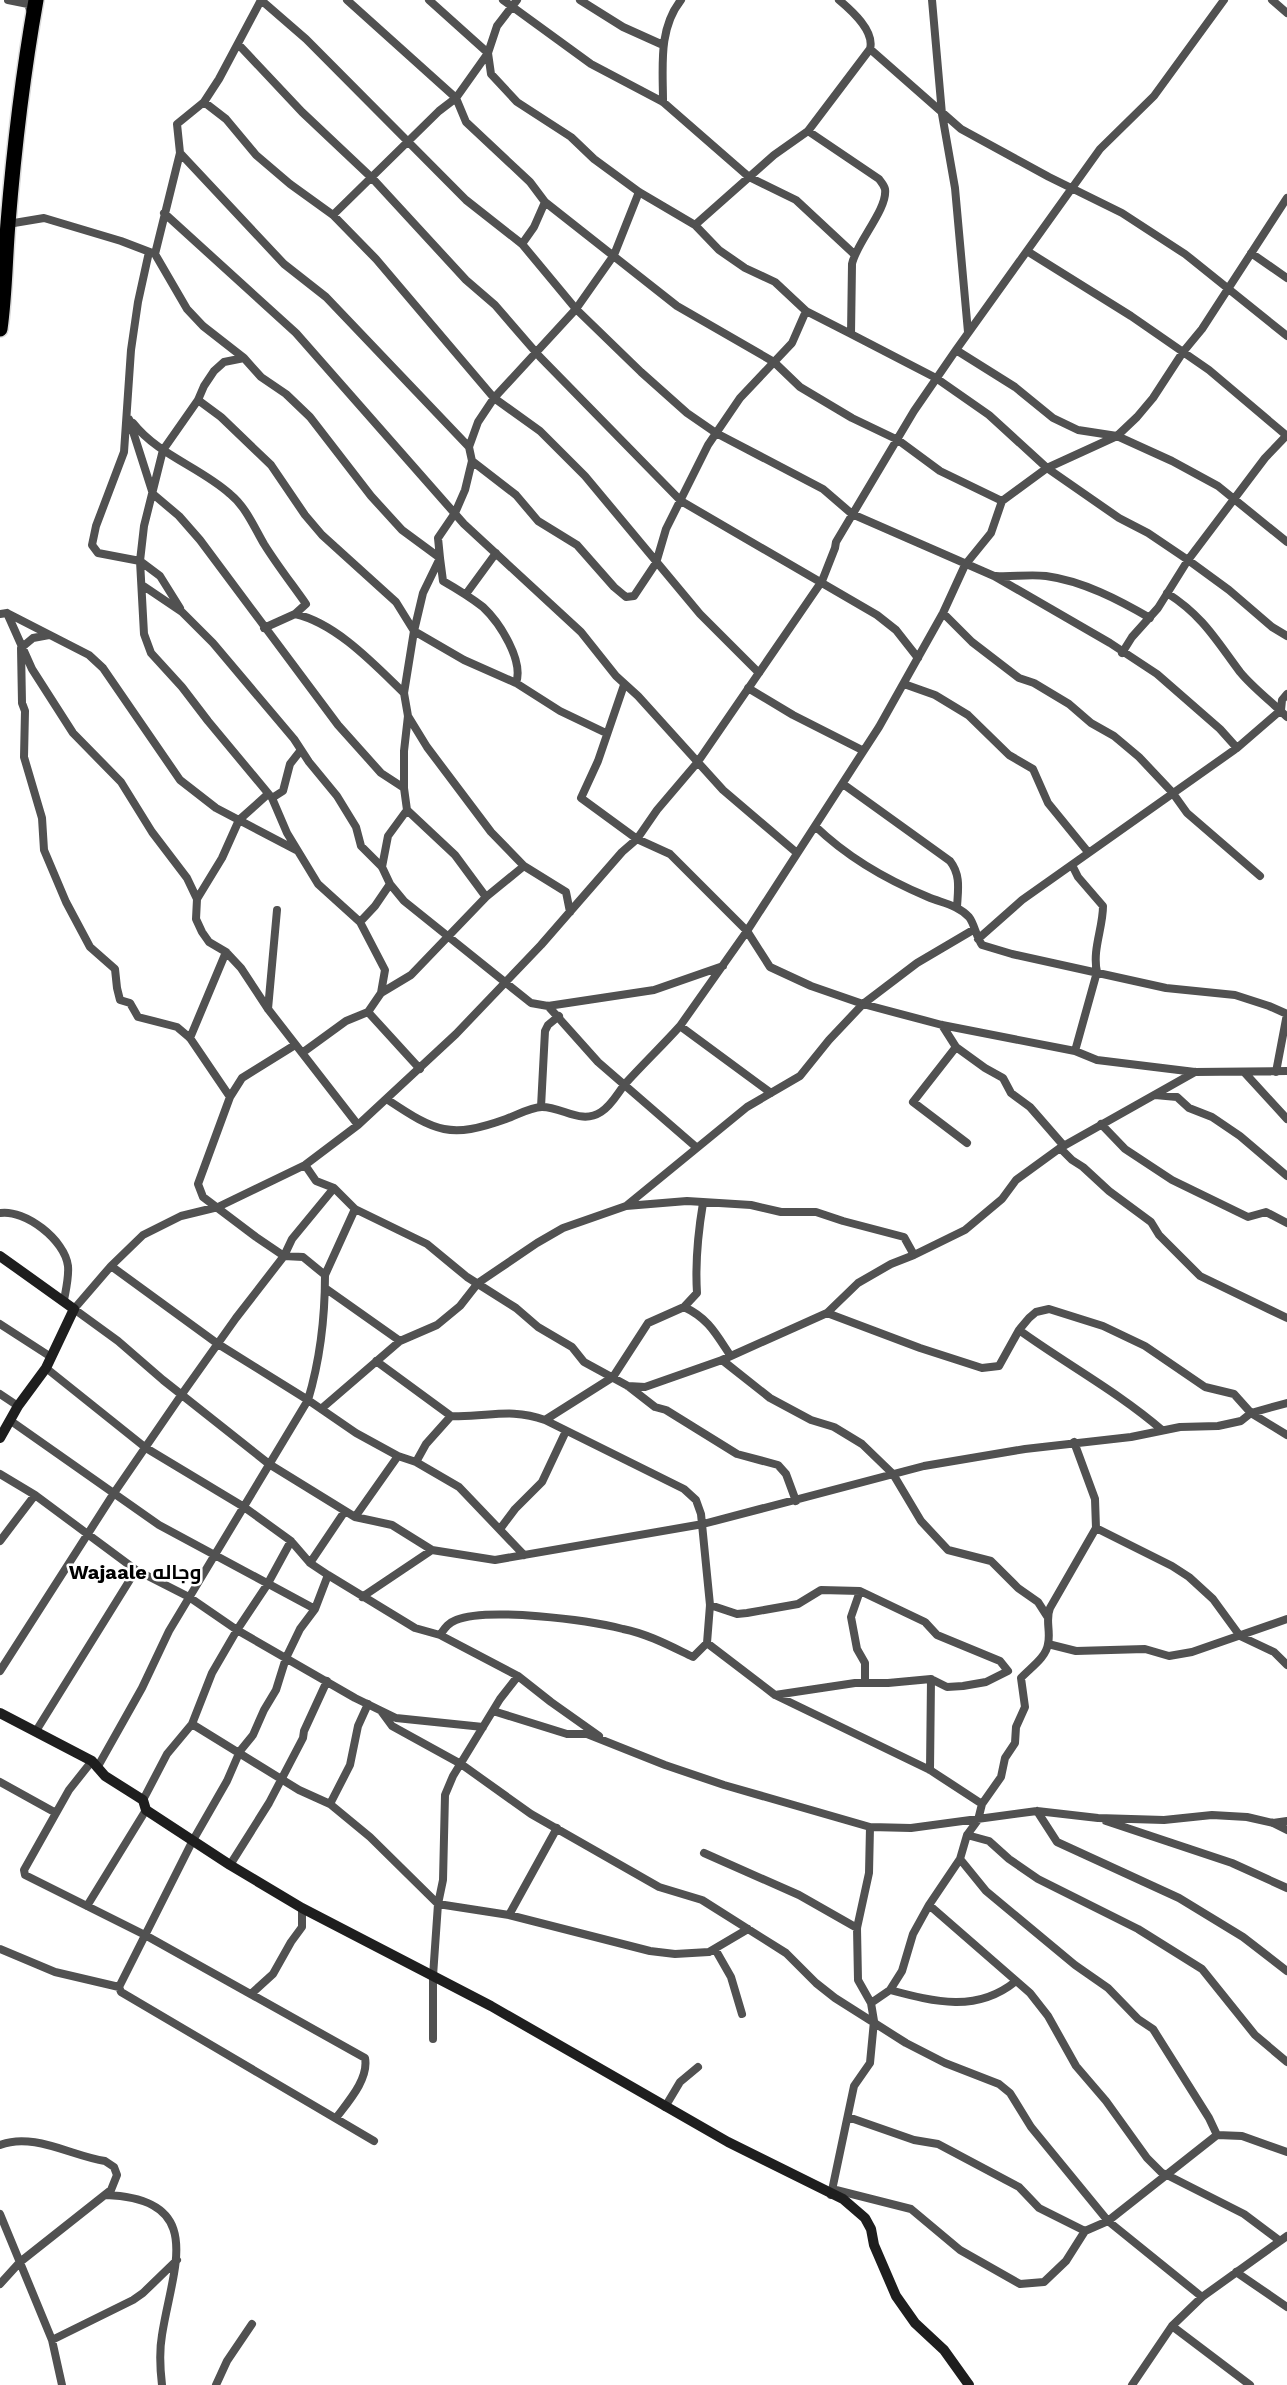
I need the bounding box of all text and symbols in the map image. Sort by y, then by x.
district label: Wajaale وجاله [69,1560,201,1584]

